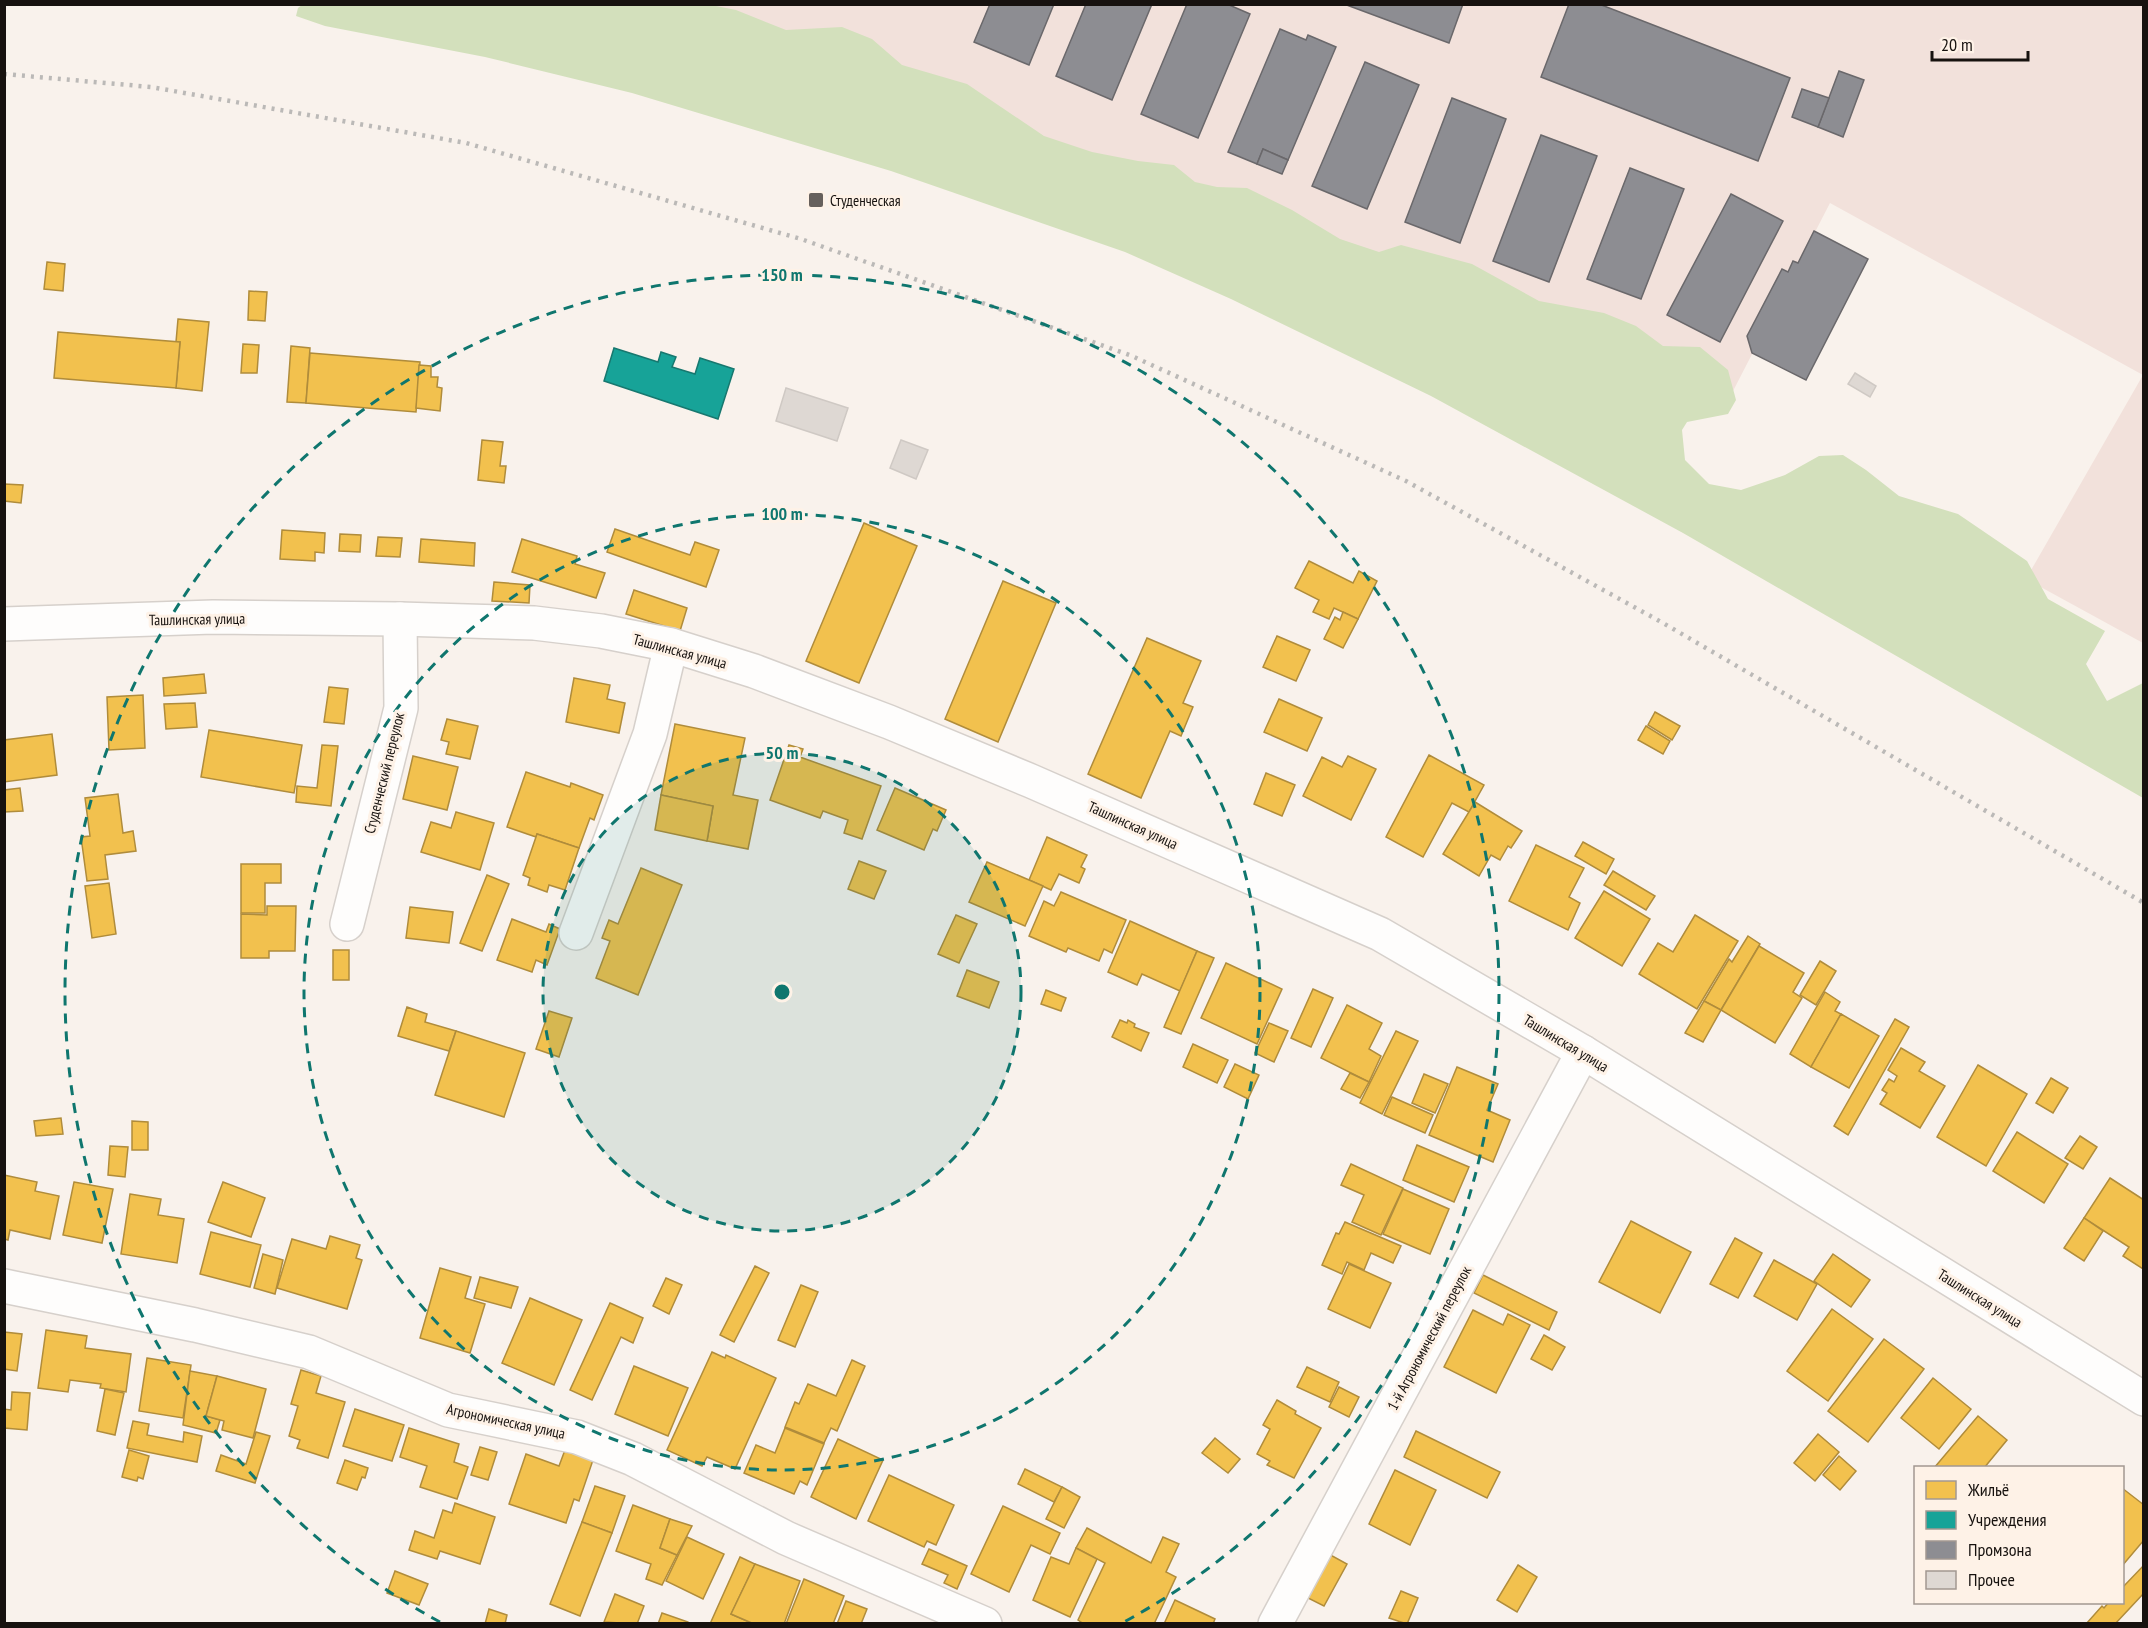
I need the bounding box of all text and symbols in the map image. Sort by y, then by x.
scale bar [1932,24,2028,62]
text: 20 m [1941,33,1973,56]
marker: Студенческая [807,191,825,209]
place label: Студенческая [830,191,901,210]
text: 150 m [761,263,803,286]
text: 100 m [761,502,803,525]
street label: Ташлинская улица [149,609,245,629]
street label: Ташлинская улица [631,629,729,673]
street label: Студенческий переулок [360,710,408,836]
text: 50 m [766,741,798,764]
street label: Ташлинская улица [1085,797,1181,853]
centre of rings [772,982,792,1002]
street label: Ташлинская улица [1520,1010,1612,1076]
street label: 1-й Агрономический переулок [1383,1262,1475,1414]
street label: Ташлинская улица [1934,1264,2026,1332]
street label: Агрономическая улица [445,1399,567,1443]
legend [1914,1466,2124,1604]
text: Жильё [1967,1478,2009,1501]
text: Учреждения [1968,1508,2046,1531]
text: Промзона [1968,1538,2032,1561]
text: Прочее [1968,1568,2015,1591]

